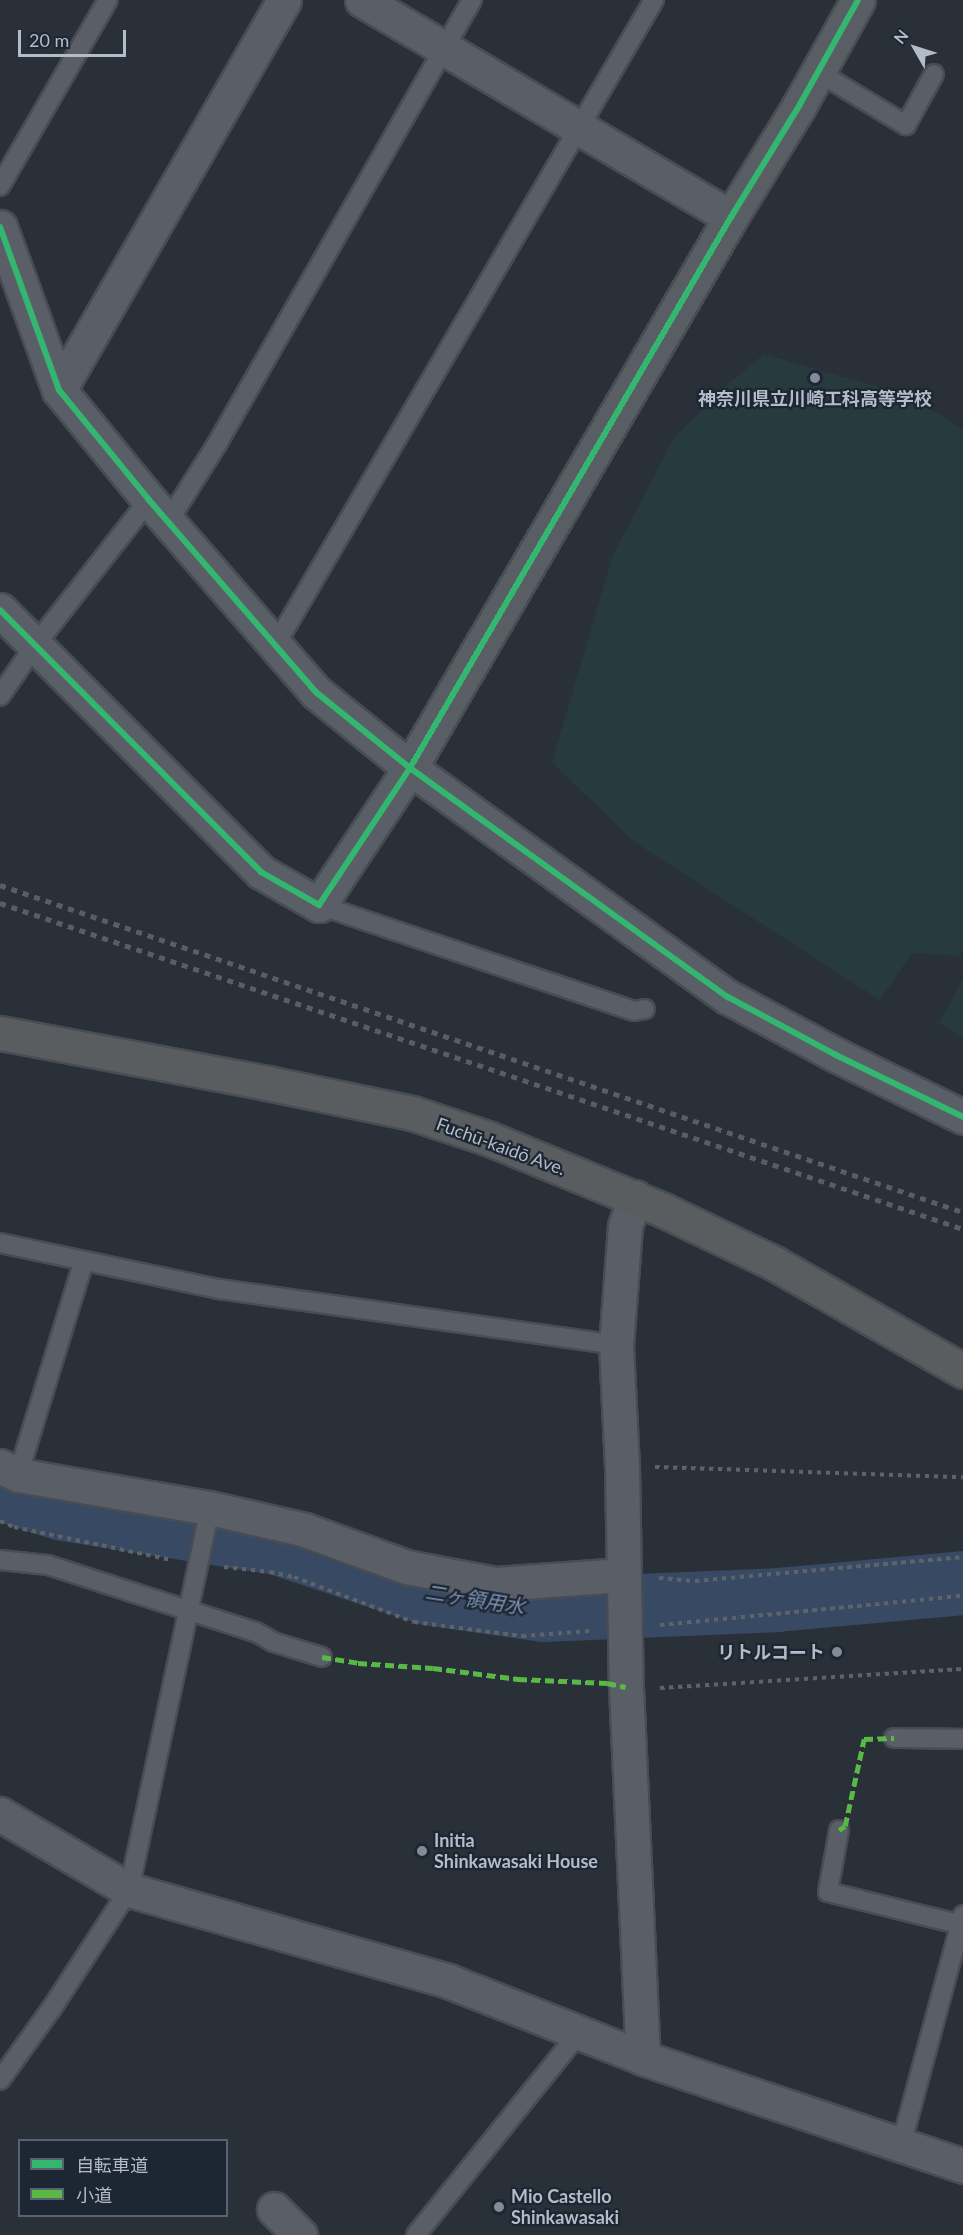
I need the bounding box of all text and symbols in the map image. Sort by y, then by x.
scale bar [21,18,129,56]
north arrow [885,18,945,78]
text: N [889,26,912,47]
text: 20 m [29,29,69,51]
marker: 神奈川県立川崎工科高等学校 [808,371,822,385]
place label: 神奈川県立川崎工科高等学校 [698,387,932,409]
street label: Fuchū-kaidō Ave. [433,1113,569,1179]
water label: 二ヶ領用水 [424,1579,526,1619]
place label: リトルコート [717,1641,825,1663]
marker: リトルコート [830,1645,844,1659]
place label: Initia Shinkawasaki House [434,1830,598,1872]
marker: Initia Shinkawasaki House [415,1844,429,1858]
legend [18,2139,228,2217]
text: 自転車道 [76,2154,148,2176]
text: 小道 [76,2184,112,2206]
place label: Mio Castello Shinkawasaki [511,2186,619,2228]
marker: Mio Castello Shinkawasaki [492,2200,506,2214]

